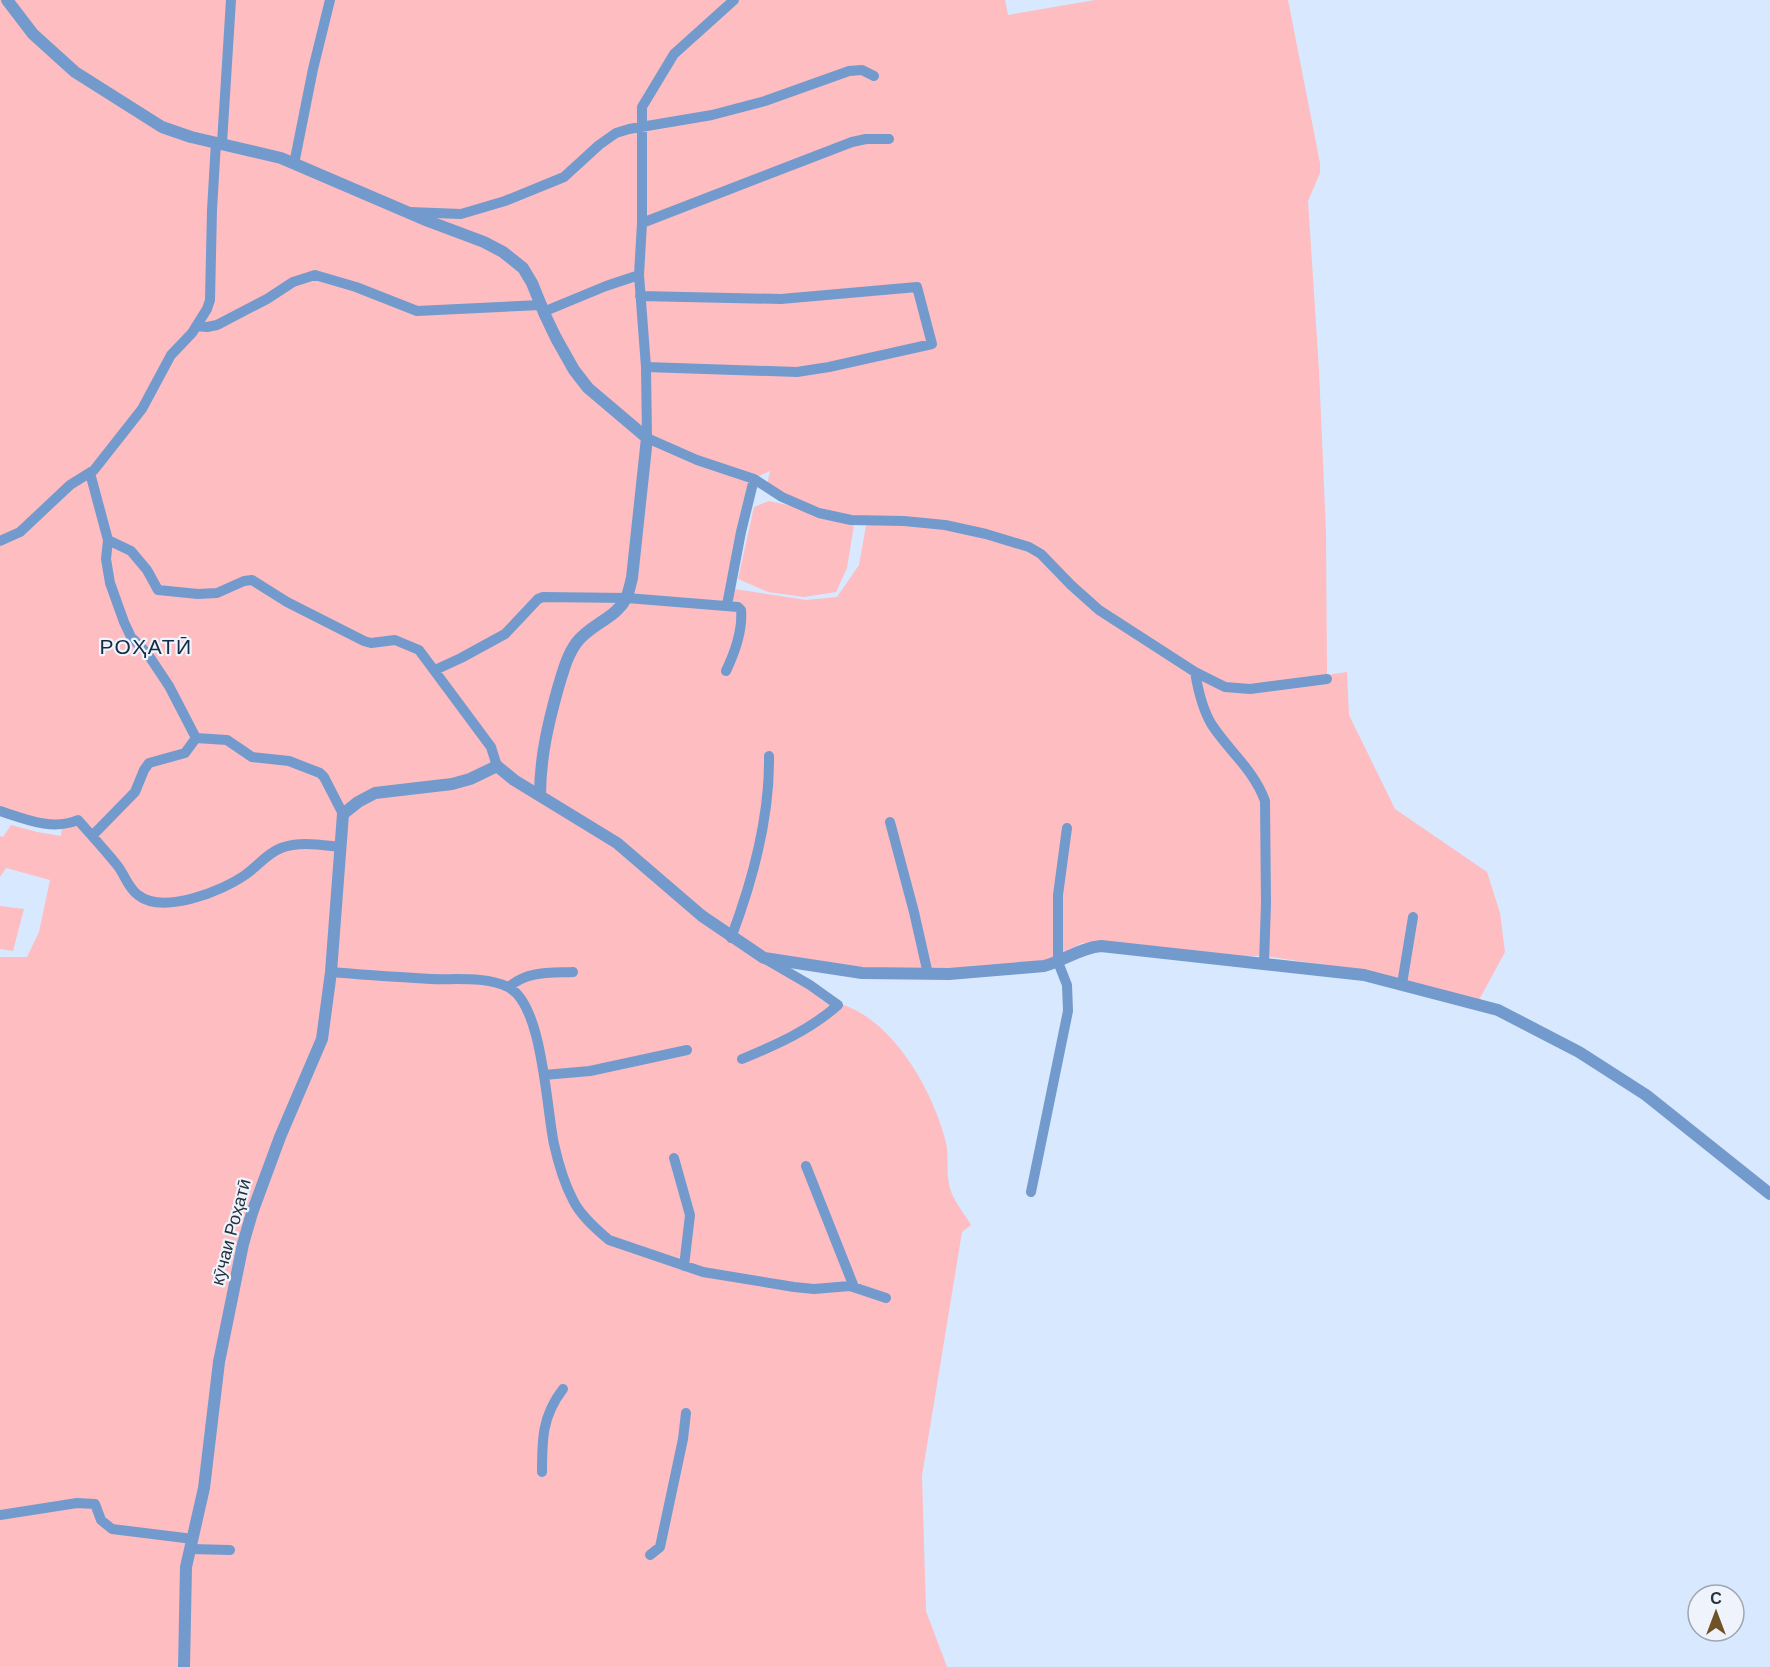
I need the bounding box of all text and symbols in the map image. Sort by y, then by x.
district label: РОҲАТӢ [99,635,193,658]
street label: кӯчаи Роҳатӣ [207,1177,255,1287]
north arrow [1686,1583,1746,1643]
text: С [1710,1590,1722,1607]

